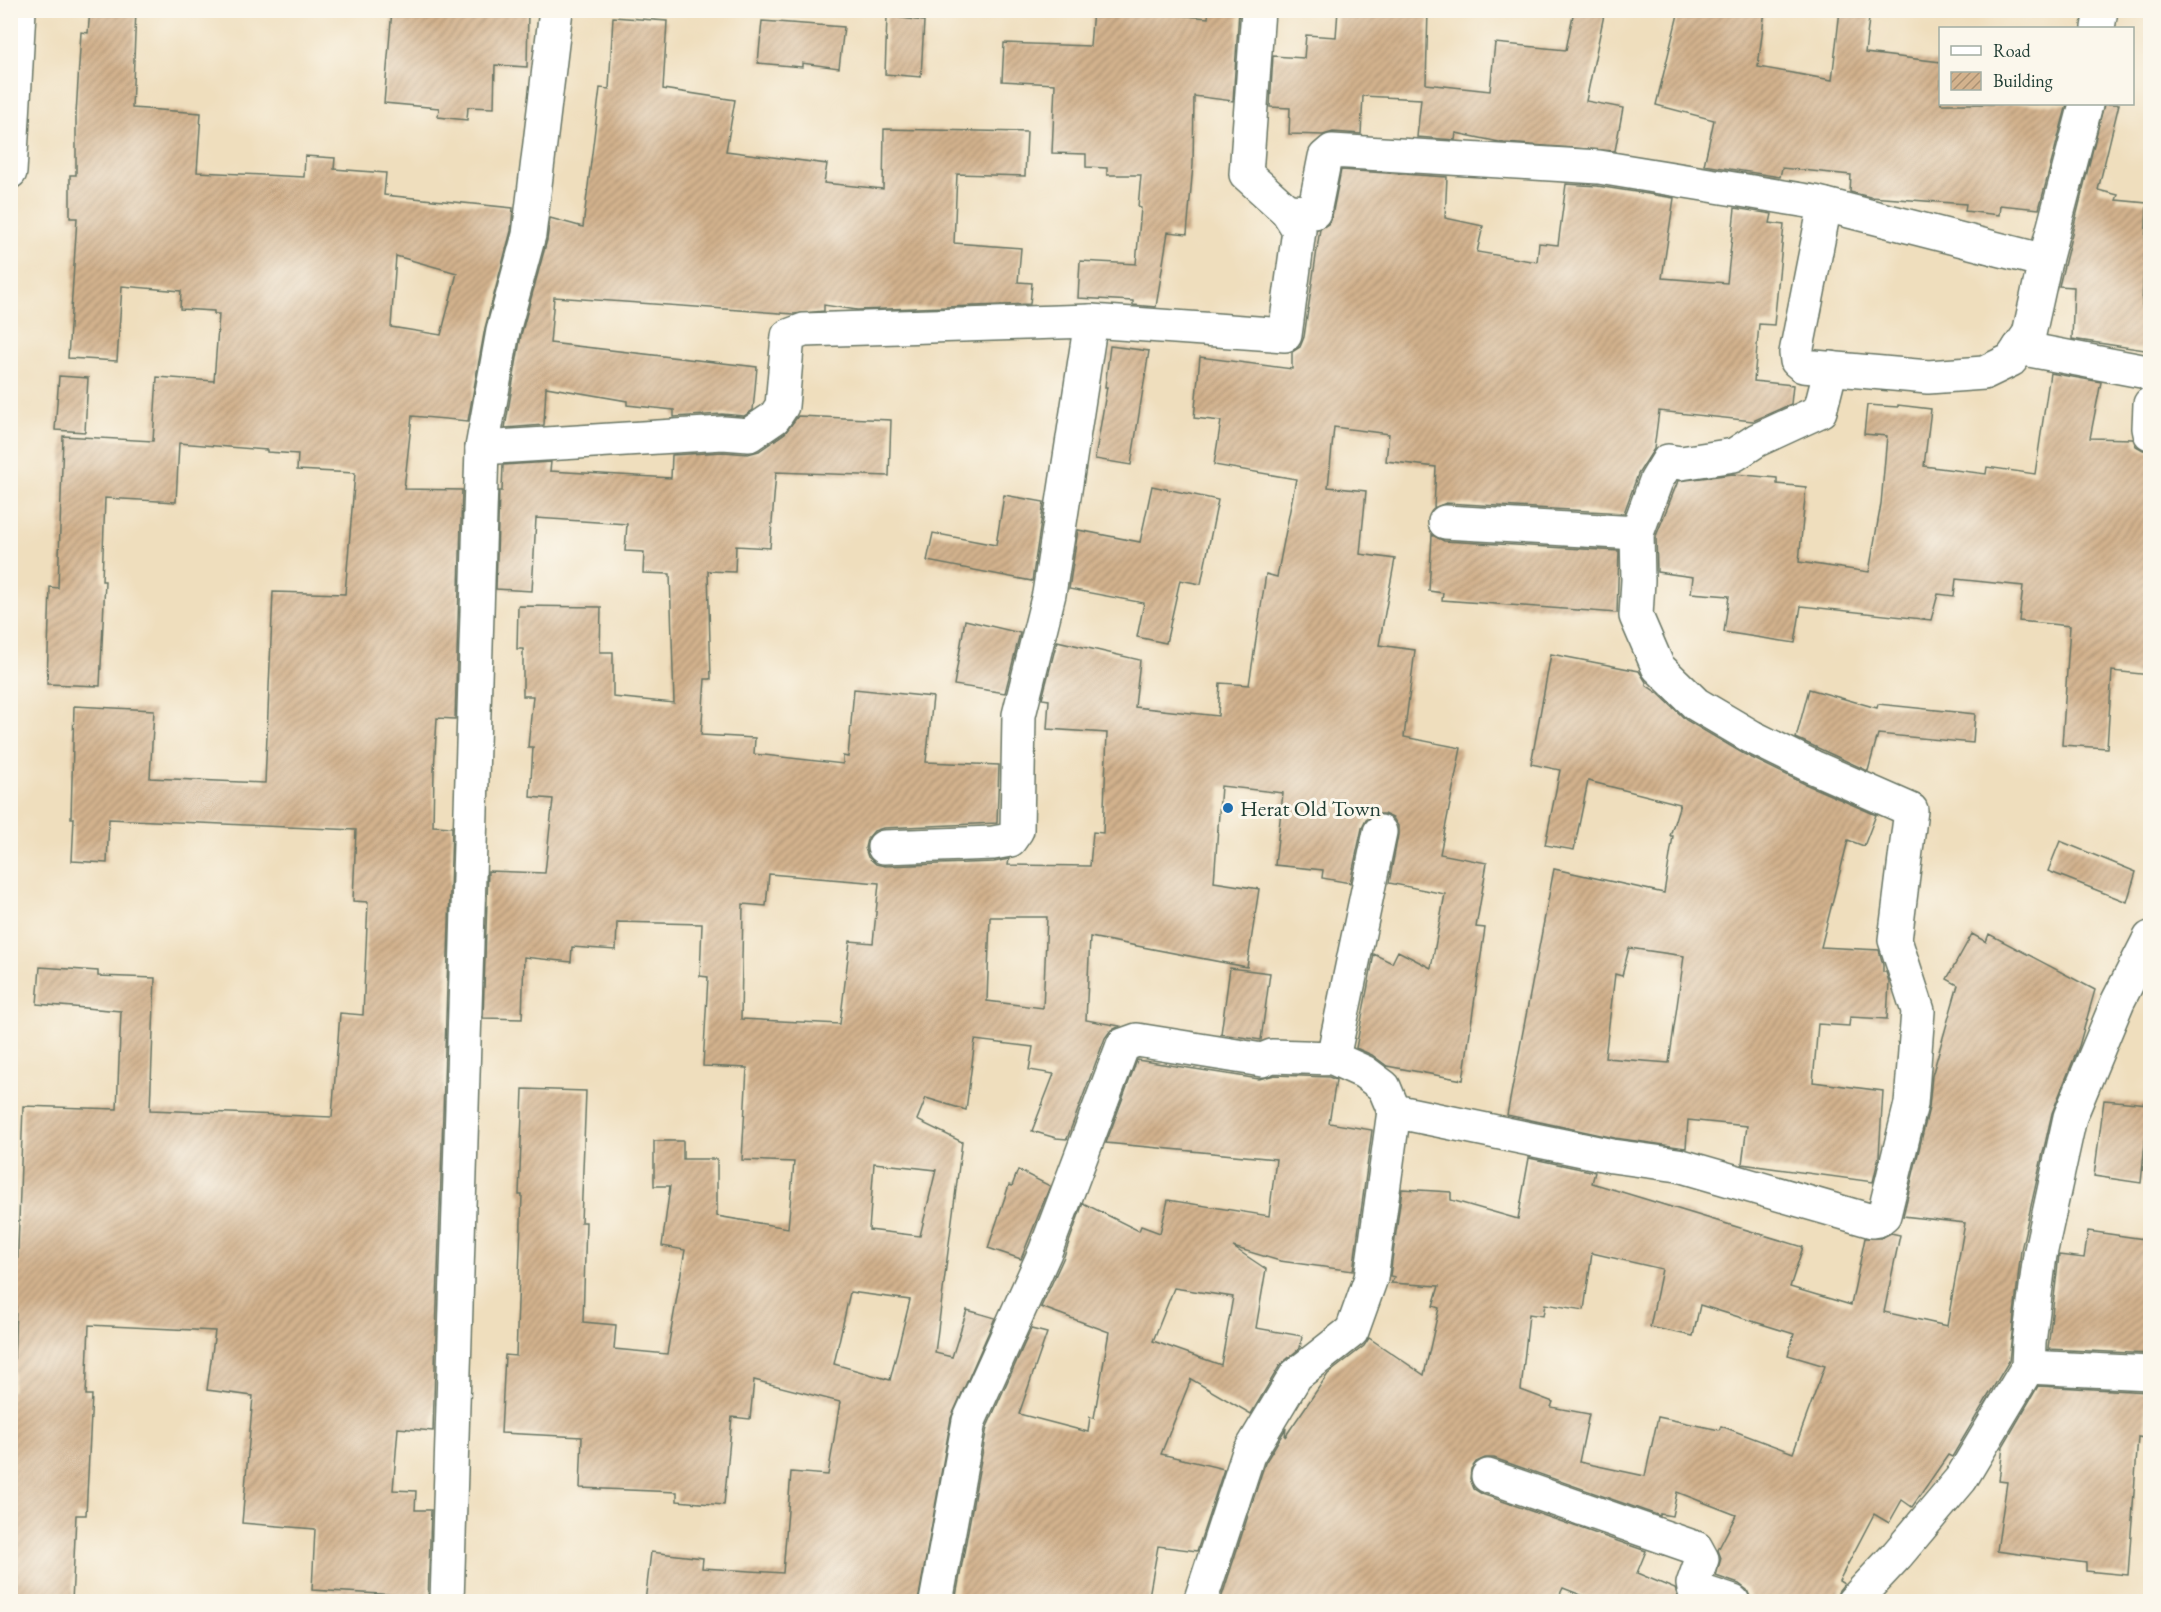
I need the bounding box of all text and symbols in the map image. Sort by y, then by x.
legend [1939,27,2134,105]
text: Road [1993,39,2032,62]
text: Building [1993,69,2053,92]
place label: Herat Old Town [1240,794,1381,823]
marker: Herat Old Town [1221,801,1235,815]

